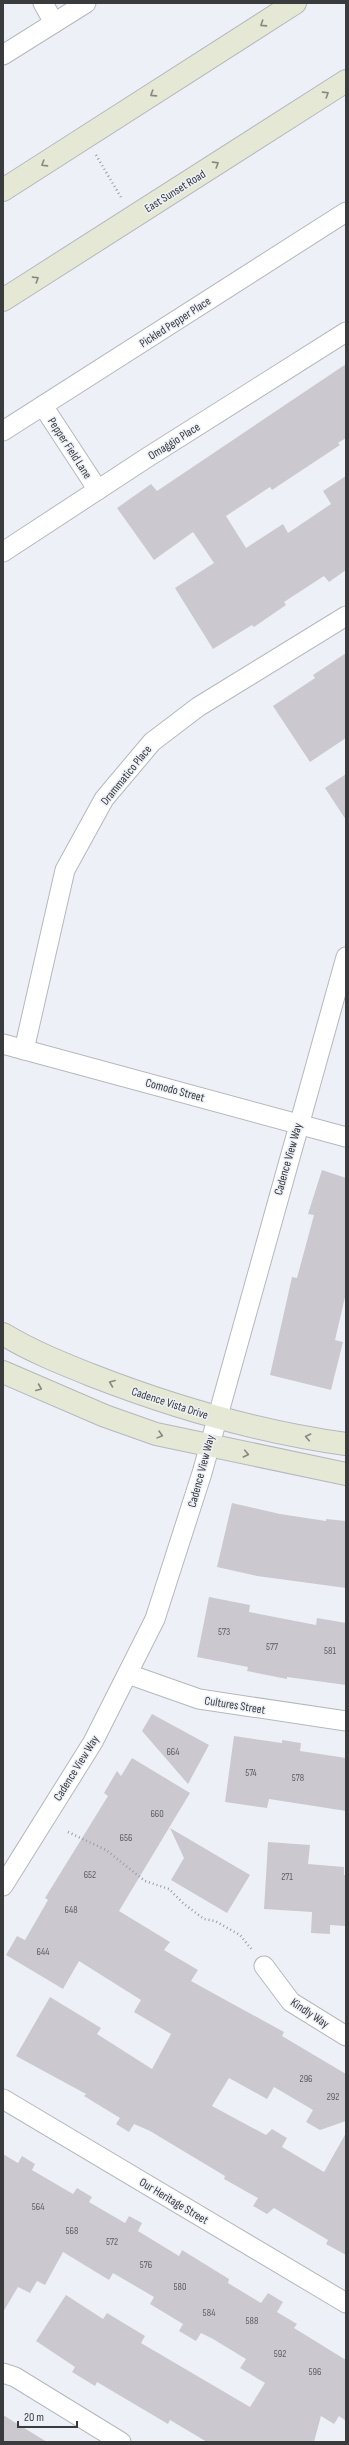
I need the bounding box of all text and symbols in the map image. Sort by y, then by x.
one-way arrow [260,19,267,27]
one-way arrow [150,90,157,97]
one-way arrow [322,91,329,99]
one-way arrow [41,160,48,167]
one-way arrow [212,162,219,169]
street label: East Sunset Road [142,167,209,216]
one-way arrow [32,276,39,283]
street label: Pickled Pepper Place [137,294,214,351]
street label: Pepper Field Lane [44,415,95,482]
street label: Omaggio Place [146,419,203,463]
street label: Drammatico Place [98,742,155,808]
street label: Comodo Street [144,1075,206,1106]
street label: Cadence View Way [271,1121,306,1197]
one-way arrow [109,1380,116,1388]
one-way arrow [34,1383,42,1391]
street label: Cadence Vista Drive [130,1384,210,1423]
one-way arrow [156,1430,163,1439]
street label: Cadence View Way [185,1433,218,1509]
one-way arrow [304,1434,311,1442]
one-way arrow [243,1450,249,1458]
house number: 573 [218,1626,230,1638]
house number: 577 [266,1641,278,1653]
house number: 581 [324,1645,336,1657]
street label: Cultures Street [203,1693,267,1718]
street label: Cadence View Way [50,1732,103,1804]
house number: 664 [166,1746,180,1758]
house number: 574 [245,1767,257,1779]
house number: 578 [292,1772,304,1784]
house number: 660 [150,1808,164,1820]
house number: 656 [120,1832,132,1844]
house number: 652 [84,1869,96,1881]
house number: 271 [281,1871,293,1883]
house number: 648 [64,1904,78,1916]
house number: 644 [37,1946,49,1958]
street label: Kindly Way [288,1995,332,2032]
house number: 296 [300,2073,312,2085]
house number: 292 [327,2091,339,2103]
street label: Our Heritage Street [136,2175,211,2228]
house number: 564 [32,2201,44,2213]
house number: 568 [66,2225,78,2237]
house number: 572 [106,2236,118,2248]
house number: 576 [140,2259,152,2271]
house number: 580 [174,2281,186,2293]
house number: 584 [203,2307,215,2319]
house number: 588 [246,2315,258,2327]
house number: 592 [274,2348,286,2360]
house number: 596 [309,2366,321,2378]
scale bar [18,2403,77,2429]
text: 20 m [24,2410,44,2425]

